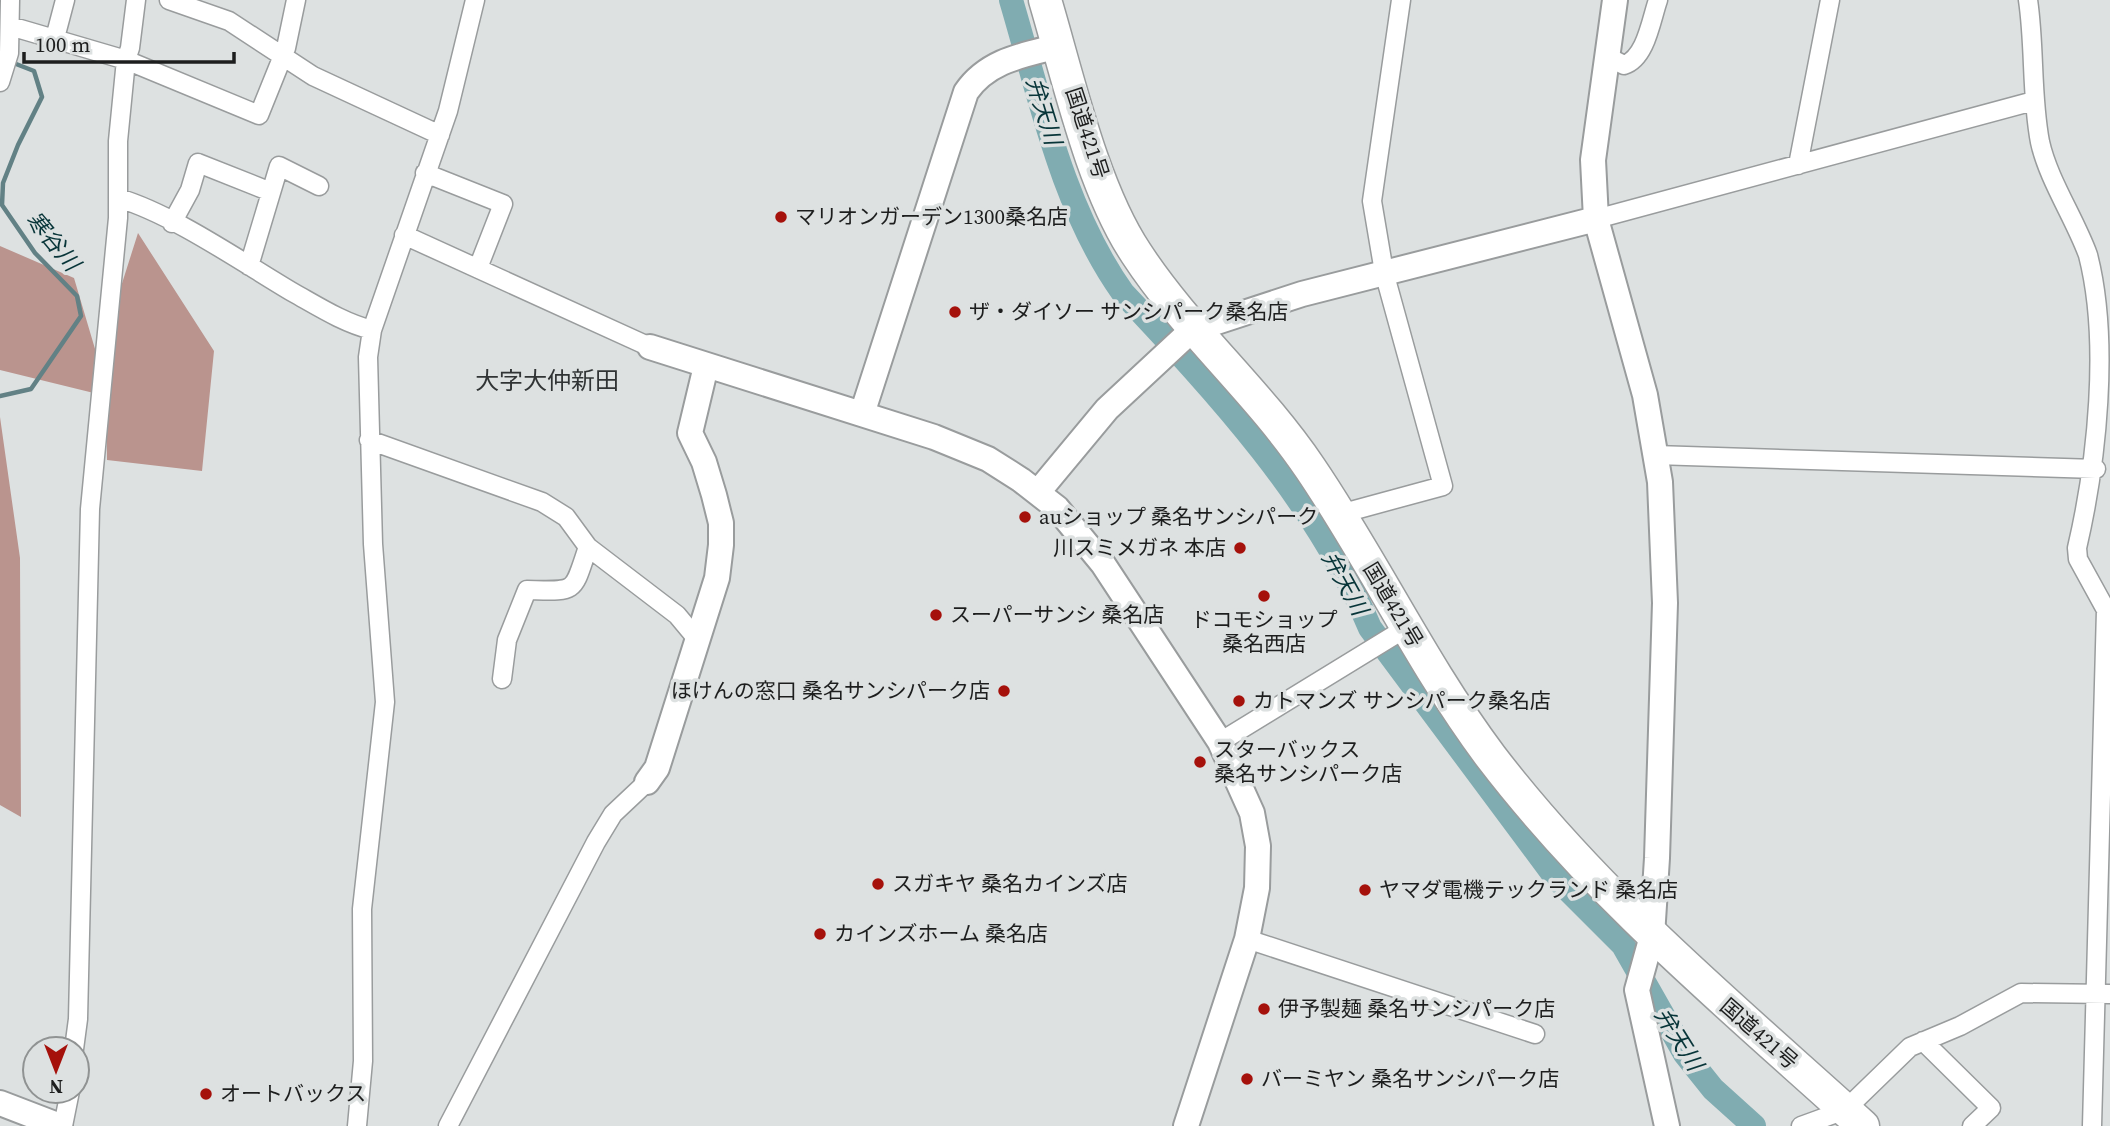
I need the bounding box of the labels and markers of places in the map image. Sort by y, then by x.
place label: マリオンガーデン1300桑名店 [795,202,1068,231]
marker: マリオンガーデン1300桑名店 [773,209,789,225]
place label: ザ・ダイソー サンシパーク桑名店 [969,297,1288,326]
marker: ザ・ダイソー サンシパーク桑名店 [947,304,963,320]
place label: auショップ 桑名サンシパーク [1039,502,1318,531]
marker: auショップ 桑名サンシパーク [1017,509,1033,525]
place label: 川スミメガネ 本店 [1053,533,1226,562]
marker: 川スミメガネ 本店 [1232,540,1248,556]
marker: ドコモショップ 桑名西店 [1256,588,1272,604]
place label: スーパーサンシ 桑名店 [950,600,1164,629]
place label: ドコモショップ 桑名西店 [1191,605,1338,658]
marker: スーパーサンシ 桑名店 [928,607,944,623]
place label: ほけんの窓口 桑名サンシパーク店 [671,676,990,705]
marker: ほけんの窓口 桑名サンシパーク店 [996,683,1012,699]
place label: カトマンズ サンシパーク桑名店 [1253,686,1551,715]
marker: カトマンズ サンシパーク桑名店 [1231,693,1247,709]
place label: スターバックス 桑名サンシパーク店 [1214,735,1402,788]
marker: スターバックス 桑名サンシパーク店 [1192,754,1208,770]
place label: スガキヤ 桑名カインズ店 [892,869,1127,898]
place label: ヤマダ電機テックランド 桑名店 [1379,875,1678,904]
marker: スガキヤ 桑名カインズ店 [870,876,886,892]
marker: ヤマダ電機テックランド 桑名店 [1357,882,1373,898]
place label: カインズホーム 桑名店 [834,919,1048,948]
marker: カインズホーム 桑名店 [812,926,828,942]
place label: 伊予製麺 桑名サンシパーク店 [1278,994,1555,1023]
marker: 伊予製麺 桑名サンシパーク店 [1256,1001,1272,1017]
place label: バーミヤン 桑名サンシパーク店 [1261,1064,1559,1093]
marker: バーミヤン 桑名サンシパーク店 [1239,1071,1255,1087]
place label: オートバックス [220,1079,366,1108]
marker: オートバックス [198,1086,214,1102]

